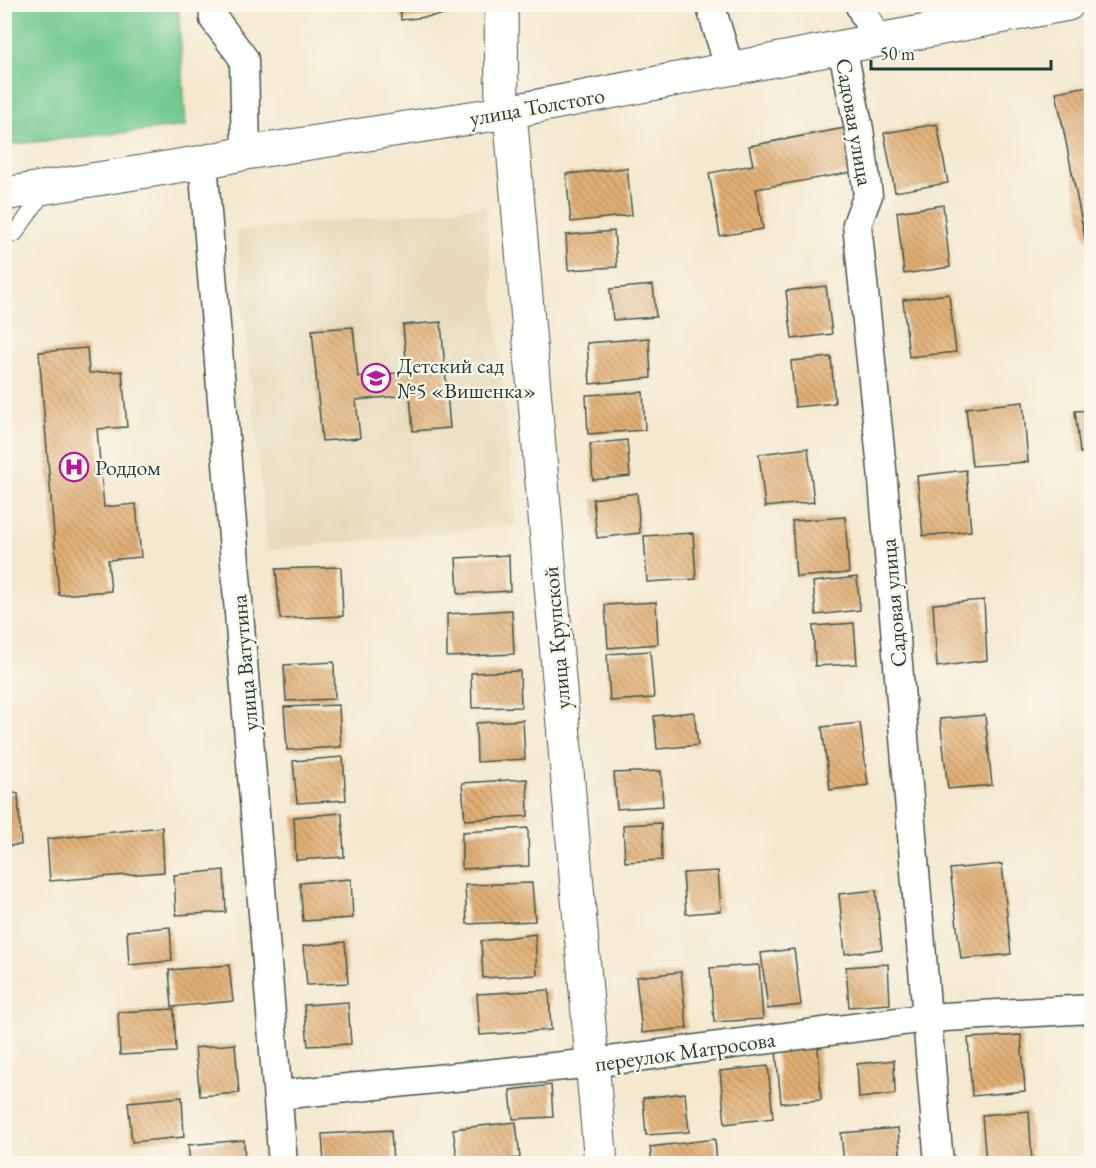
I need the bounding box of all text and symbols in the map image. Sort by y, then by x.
scale bar [871,33,1051,71]
text: 50 m [880,42,915,65]
street label: Садовая улица [829,56,880,188]
street label: улица Толстого [467,80,607,133]
place label: Детский сад №5 «Вишенка» [397,351,536,405]
school or university icon: Детский сад №5 «Вишенка» [360,362,392,394]
hospital icon: Роддом [58,451,90,483]
place label: Роддом [95,453,161,482]
street label: Садовая улица [873,537,914,668]
street label: улица Крупской [536,565,577,710]
street label: улица Ватутина [224,593,265,732]
street label: переулок Матросова [593,1024,777,1079]

